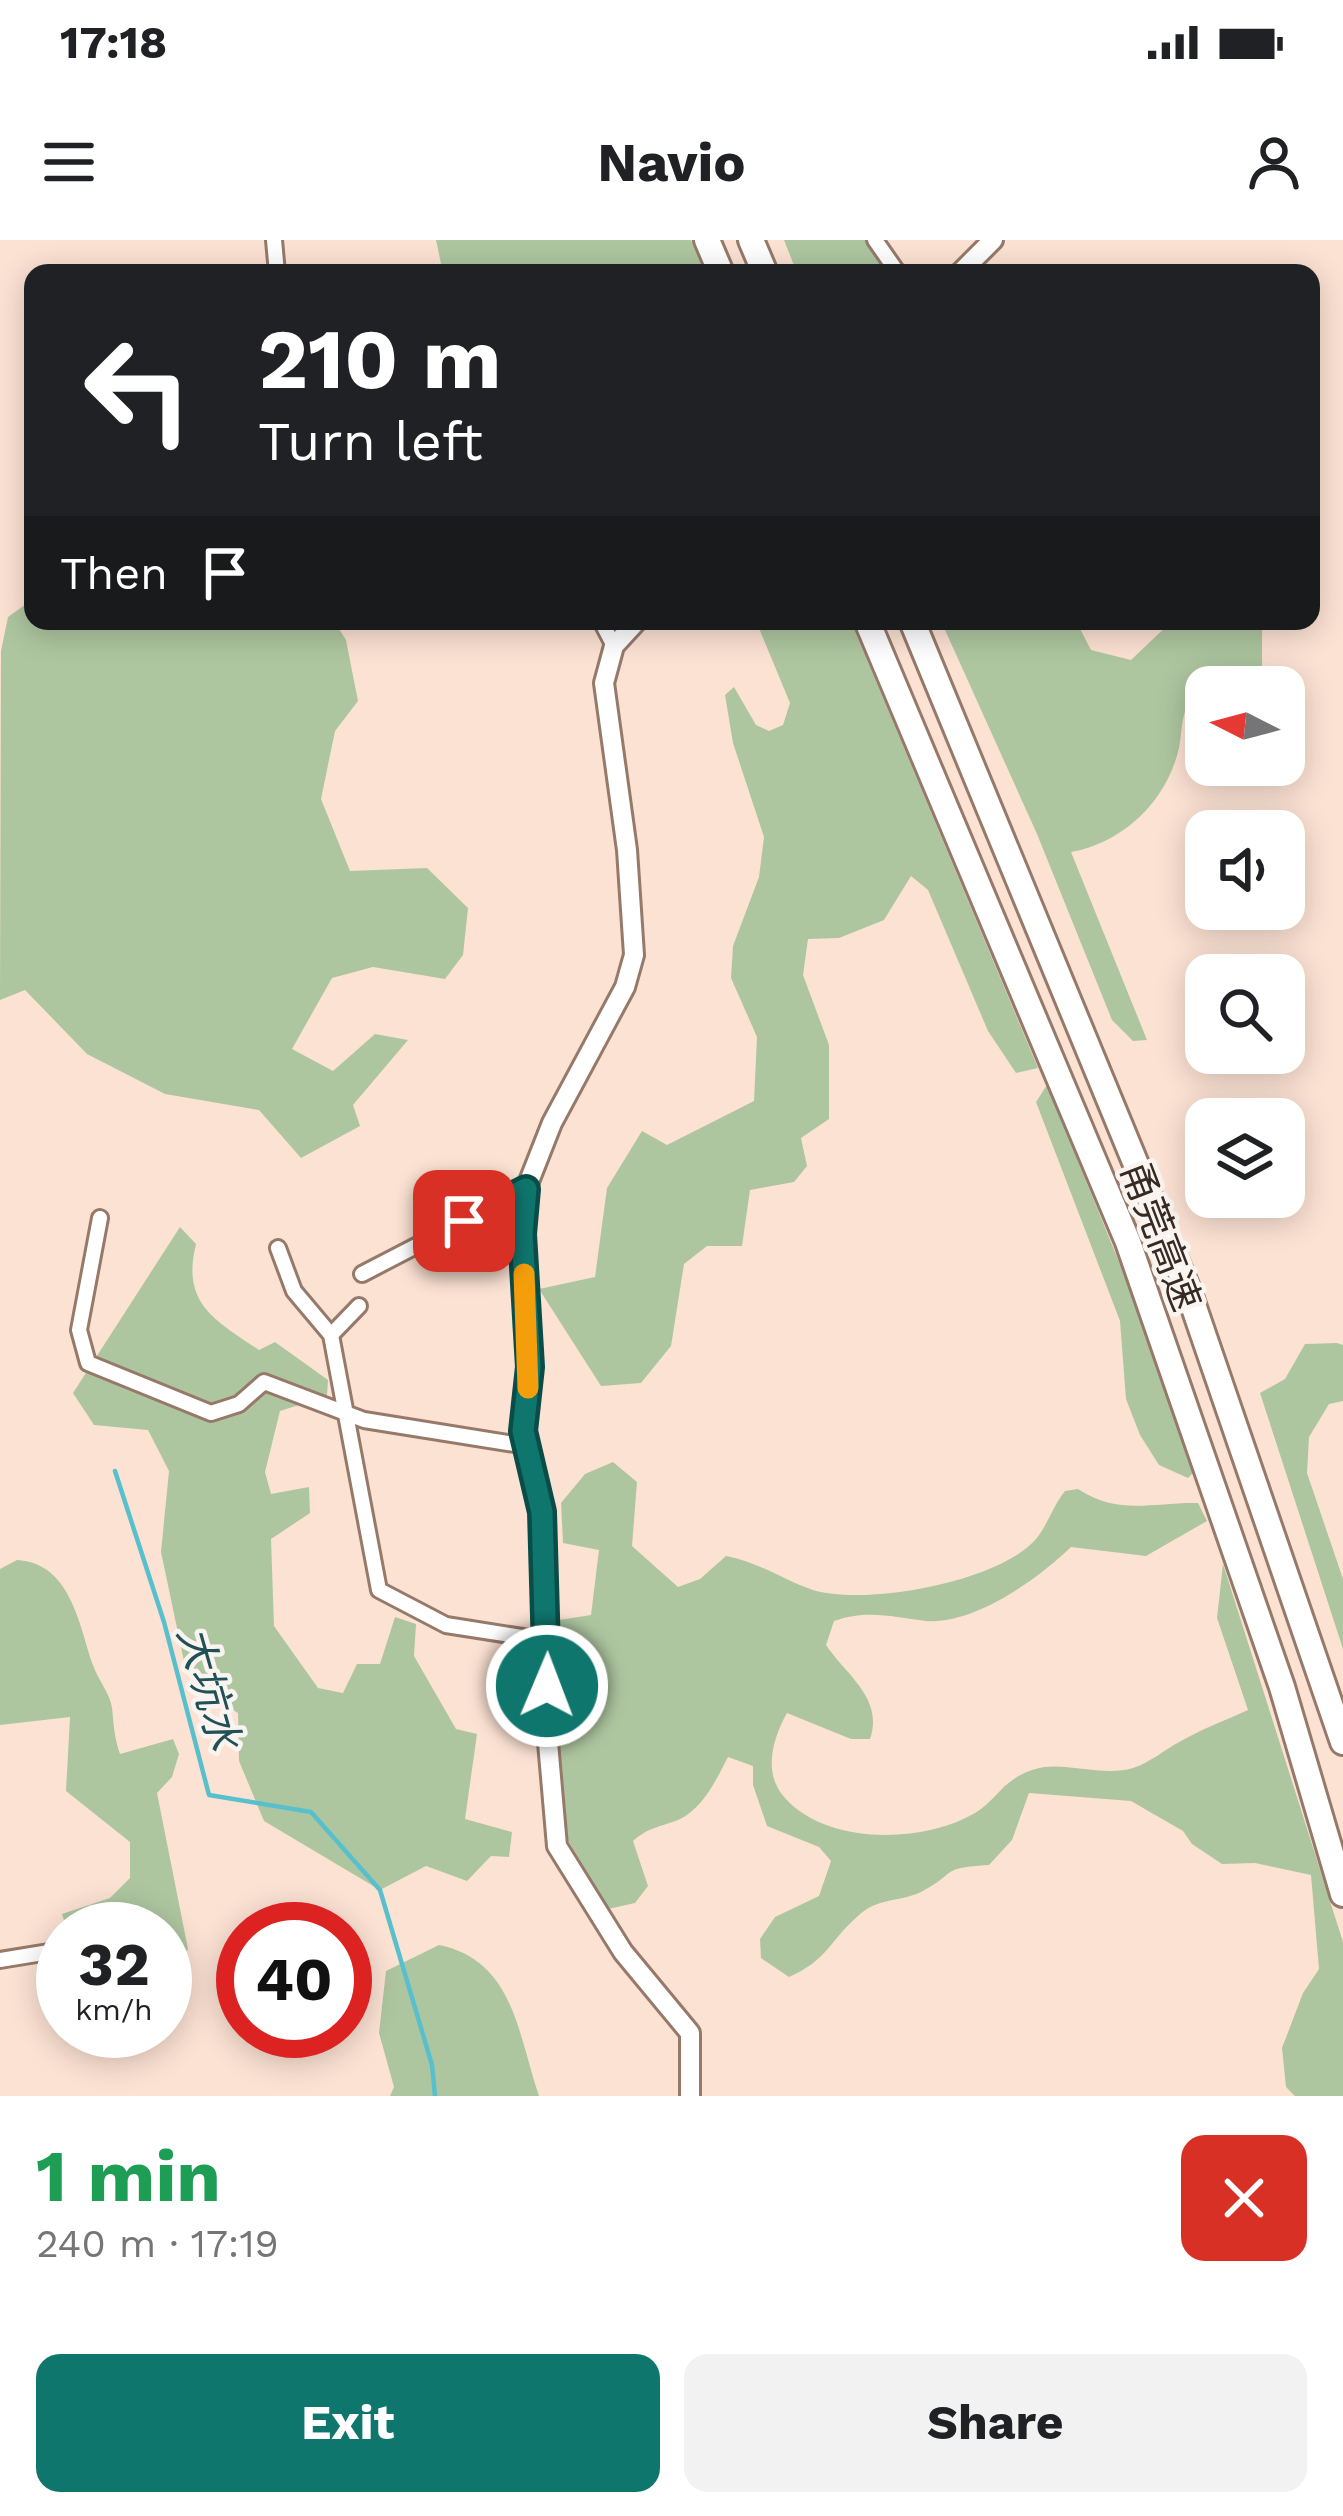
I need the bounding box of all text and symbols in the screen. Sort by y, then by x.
text: 17:18 [60,16,167,69]
icon: menu [36,129,102,195]
icon: person [1241,129,1307,195]
text: Navio [597,131,746,194]
text: 210 m [258,310,501,408]
icon: left [60,312,216,468]
text: Turn left [258,410,483,473]
icon: arrive [192,540,258,606]
text: Then [60,547,168,600]
north arrow [1185,666,1305,786]
map controls [1185,666,1305,1218]
button: sound [1185,810,1305,930]
button: search [1185,954,1305,1074]
button: layers [1185,1098,1305,1218]
street label: 甬莞高速 [1112,1155,1210,1317]
pin [413,1170,515,1272]
icon: arrive [431,1188,497,1254]
water label: 大坑水 [168,1621,250,1757]
position arrow [484,1623,610,1749]
speed limit sign: 40 [216,1902,372,2058]
text: 32 [78,1929,150,2000]
text: km/h [75,1992,153,2027]
text: 1 min [36,2134,221,2218]
button: close [1181,2135,1307,2261]
text: 240 m · 17:19 [36,2221,279,2266]
button: Exit [36,2354,660,2492]
button: Share [684,2354,1307,2492]

